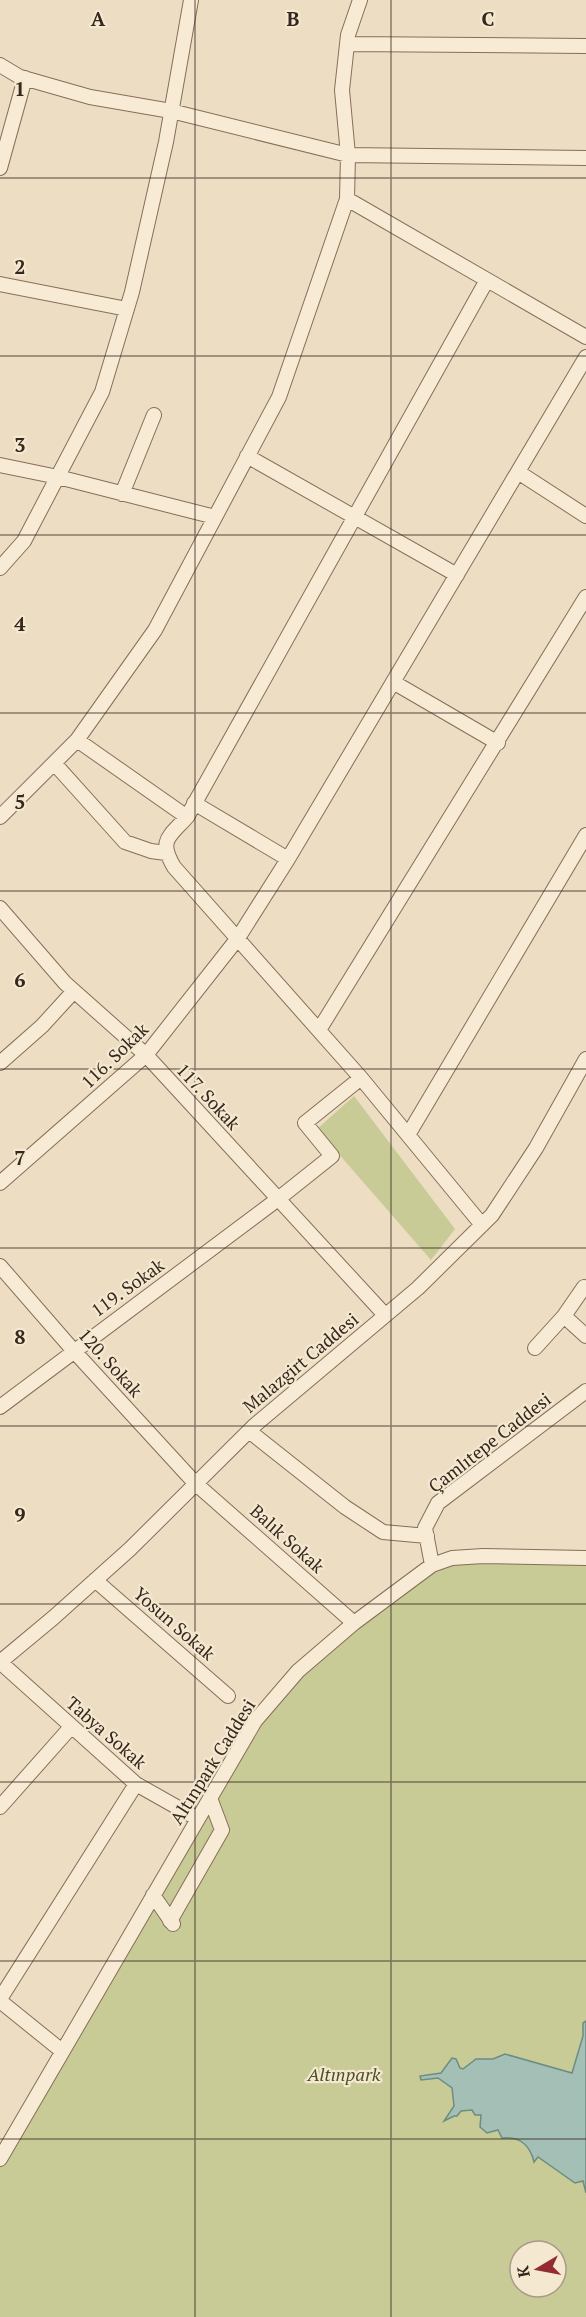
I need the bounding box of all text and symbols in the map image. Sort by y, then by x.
text: A [91,5,106,32]
text: B [287,5,300,32]
text: C [481,5,495,32]
text: 1 [14,75,26,102]
text: 2 [14,253,26,280]
text: 3 [14,431,26,458]
text: 4 [14,610,26,637]
text: 5 [14,788,26,815]
text: 6 [14,966,26,993]
street label: 116. Sokak [75,1017,154,1093]
street label: 117. Sokak [172,1058,246,1135]
text: 7 [14,1144,26,1171]
street label: 119. Sokak [86,1252,169,1322]
street label: Malazgirt Caddesi [238,1307,363,1418]
text: 8 [14,1323,26,1350]
street label: 120. Sokak [73,1323,148,1402]
street label: Çamlıtepe Caddesi [423,1387,556,1498]
street label: Balık Sokak [245,1499,330,1578]
text: 9 [14,1501,26,1528]
street label: Yosun Sokak [129,1581,221,1666]
street label: Tabya Sokak [61,1691,152,1774]
street label: Altınpark Caddesi [164,1694,260,1829]
park label: Altınpark [306,2062,381,2086]
north arrow [508,2239,568,2299]
text: K [511,2263,535,2279]

